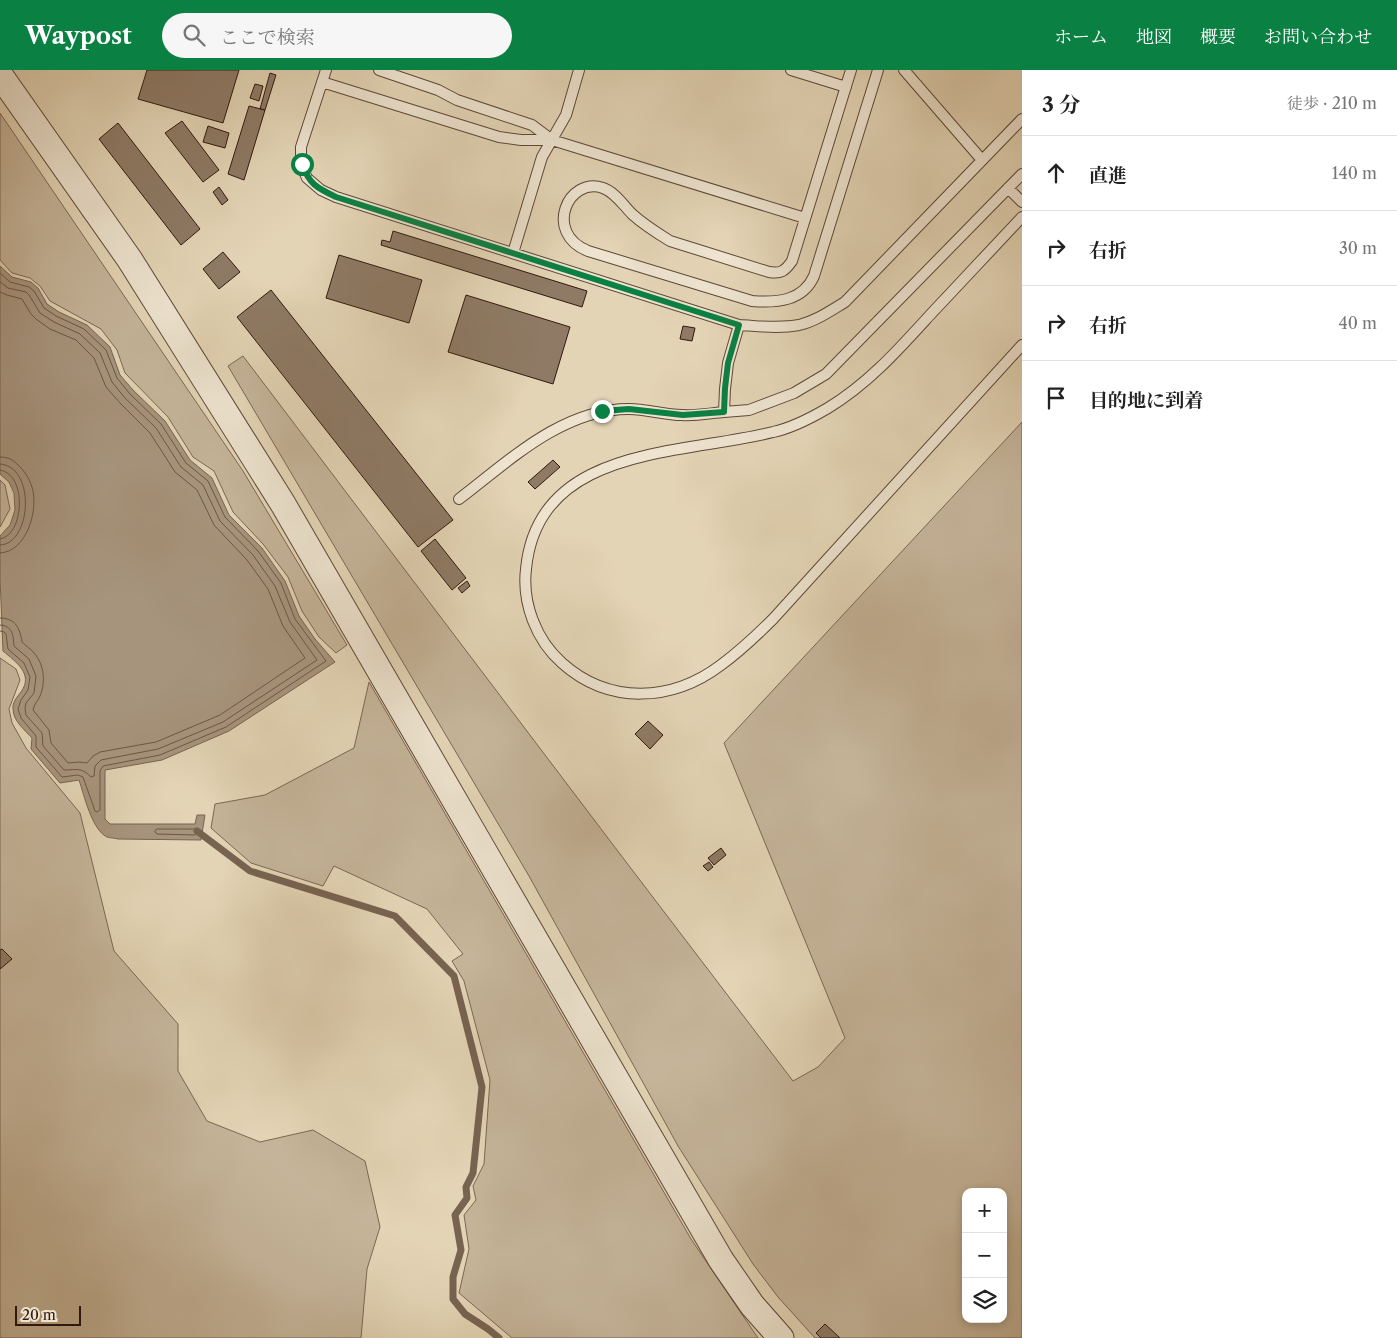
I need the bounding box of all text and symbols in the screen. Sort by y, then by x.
search box [162,13,512,58]
text: Waypost [25,21,132,50]
icon: search [180,21,208,49]
text: ここで検索 [220,26,315,49]
text: ホーム [1054,26,1108,48]
text: 地図 [1136,26,1172,48]
text: 概要 [1200,26,1236,48]
text: お問い合わせ [1264,26,1372,48]
text: 3 分 [1042,92,1080,117]
text: 徒歩 · 210 m [1287,93,1377,113]
route start [291,153,314,176]
icon: ahead [1042,159,1070,187]
text: 140 m [1332,163,1377,183]
text: 直進 [1089,164,1127,187]
icon: right [1042,234,1070,262]
text: 30 m [1339,238,1377,258]
text: 右折 [1089,239,1127,262]
icon: right [1042,309,1070,337]
text: 40 m [1338,313,1377,333]
text: 右折 [1089,314,1127,337]
icon: arrive [1042,384,1070,412]
text: 目的地に到着 [1089,389,1203,412]
route end [591,400,614,423]
map controls [962,1188,1007,1323]
button: + [962,1188,1007,1233]
button: − [962,1233,1007,1278]
button: layers [962,1278,1007,1323]
scale bar [15,1303,81,1326]
text: 20 m [22,1306,56,1324]

